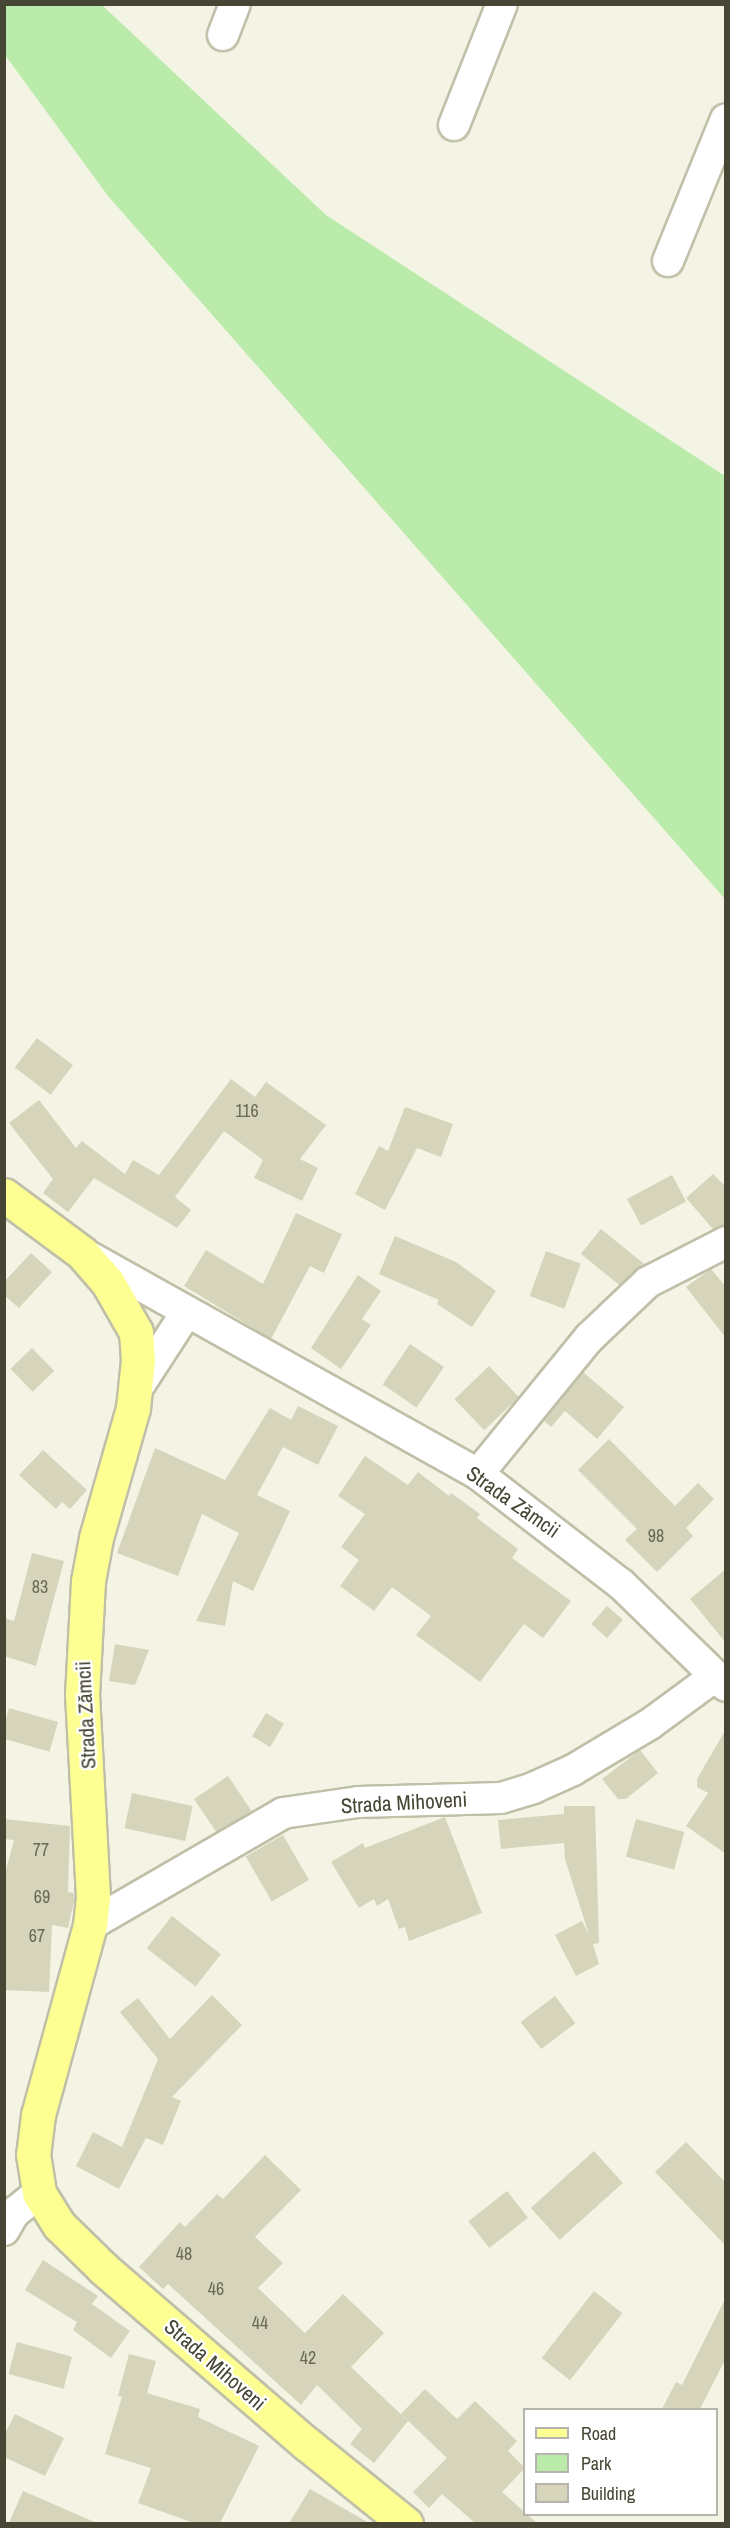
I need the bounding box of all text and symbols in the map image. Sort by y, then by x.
house number: 116 [235,1100,259,1122]
street label: Strada Zămcii [461,1461,565,1543]
house number: 98 [648,1525,664,1547]
house number: 83 [32,1576,48,1598]
street label: Strada Zămcii [71,1660,101,1770]
street label: Strada Mihoveni [340,1787,468,1819]
house number: 77 [33,1839,49,1861]
house number: 69 [34,1886,50,1908]
house number: 67 [29,1925,45,1947]
house number: 48 [176,2243,192,2265]
house number: 46 [208,2278,224,2300]
house number: 44 [252,2312,268,2334]
street label: Strada Mihoveni [159,2314,271,2416]
house number: 42 [300,2347,316,2369]
legend [523,2408,718,2516]
text: Road [581,2421,616,2446]
text: Park [581,2451,611,2476]
text: Building [581,2481,635,2506]

